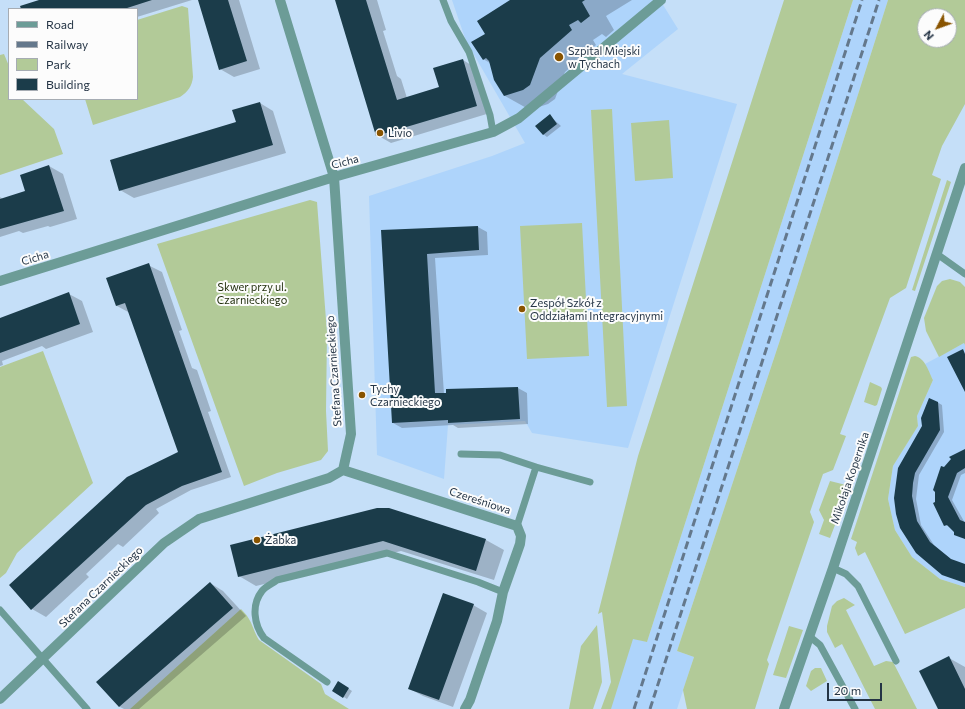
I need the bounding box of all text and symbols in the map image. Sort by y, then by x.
legend [8,8,138,100]
north arrow [917,8,957,48]
text: Road [46,17,74,31]
text: N [921,28,936,43]
text: Railway [46,37,88,51]
place label: Szpital Miejski w Tychach [568,44,640,70]
marker: Szpital Miejski w Tychach [553,51,565,63]
text: Park [46,57,71,71]
text: Building [46,77,90,91]
place label: Livio [388,126,412,140]
marker: Livio [375,128,385,138]
street label: Cicha [330,152,360,172]
street label: Cicha [20,248,50,268]
park label: Skwer przy ul. Czarnieckiego [217,280,287,306]
place label: Zespół Szkół z Oddziałami Integracyjnymi [530,296,663,322]
marker: Zespół Szkół z Oddziałami Integracyjnymi [517,304,527,314]
street label: Stefana Czarnieckiego [324,315,344,427]
place label: Tychy Czarnieckiego [370,382,441,408]
marker: Tychy Czarnieckiego [357,390,367,400]
street label: Mikołaja Kopernika [828,430,872,526]
street label: Czereśniowa [448,485,512,517]
place label: Żabka [265,533,296,547]
marker: Żabka [252,535,262,545]
street label: Stefana Czarnieckiego [56,544,146,630]
scale bar [829,675,884,701]
text: 20 m [834,683,861,697]

